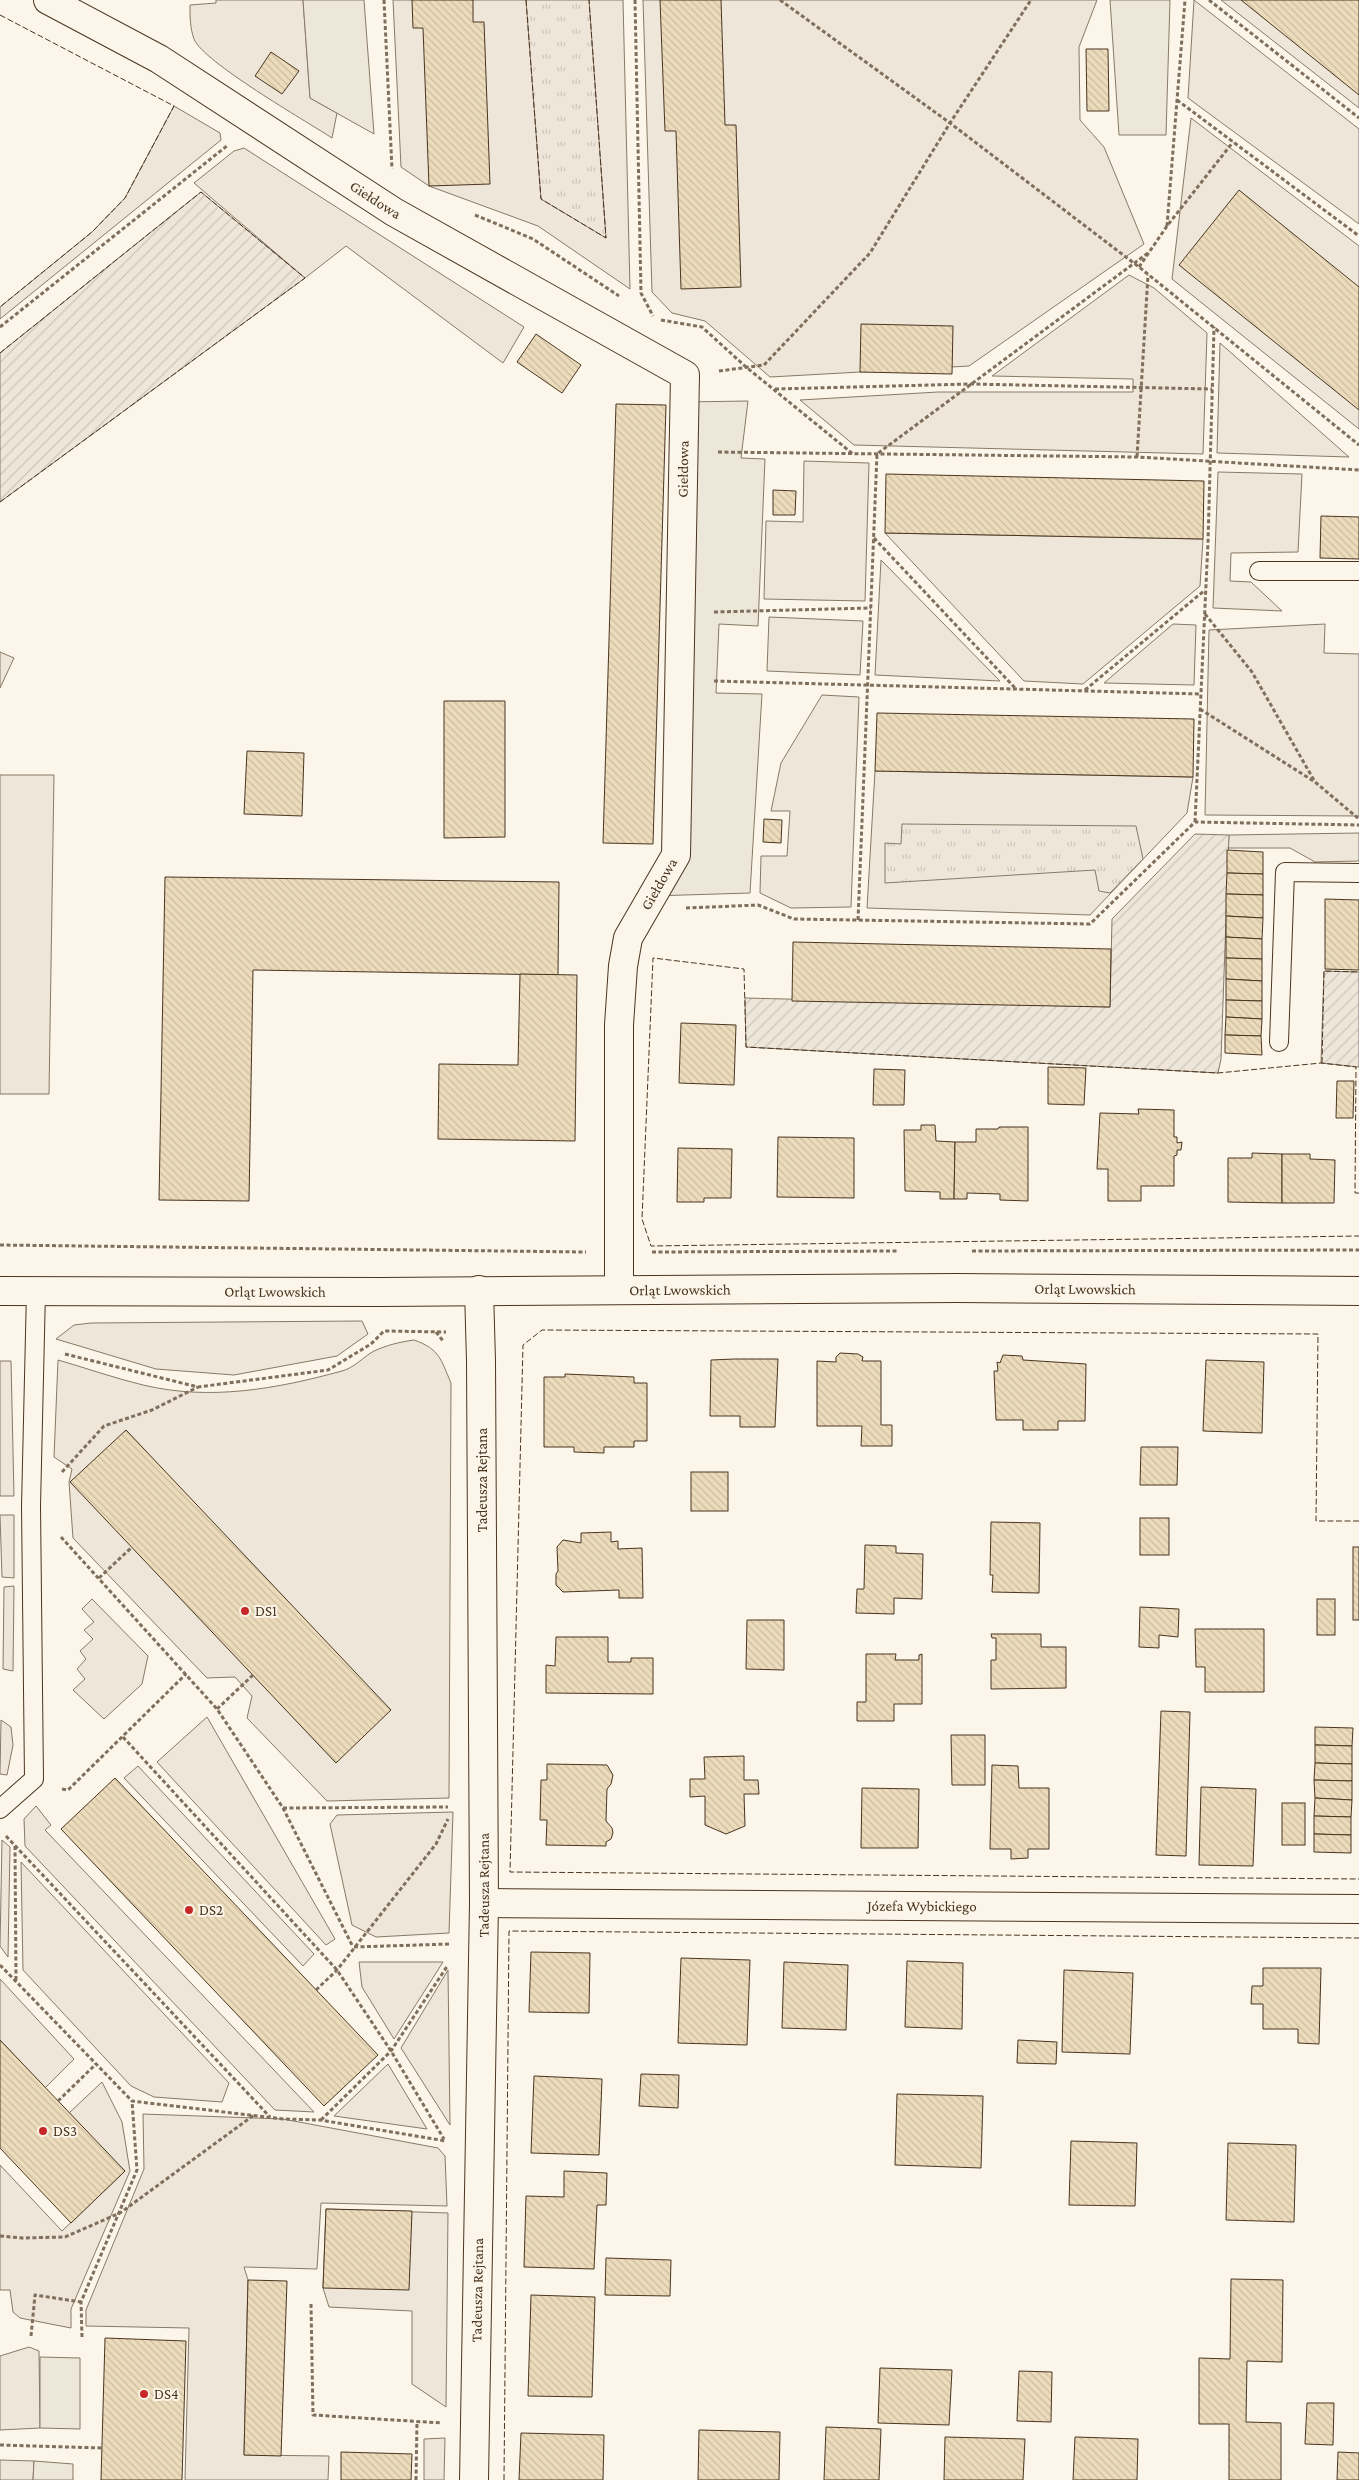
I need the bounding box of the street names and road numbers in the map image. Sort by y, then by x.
street label: Giełdowa [347,178,404,222]
street label: Giełdowa [675,440,691,498]
street label: Giełdowa [638,855,680,913]
street label: Orląt Lwowskich [1034,1281,1136,1298]
street label: Orląt Lwowskich [629,1282,731,1299]
street label: Orląt Lwowskich [224,1284,326,1301]
street label: Tadeusza Rejtana [474,1428,491,1532]
street label: Tadeusza Rejtana [475,1833,493,1937]
street label: Józefa Wybickiego [865,1898,977,1915]
street label: Tadeusza Rejtana [468,2238,487,2342]

